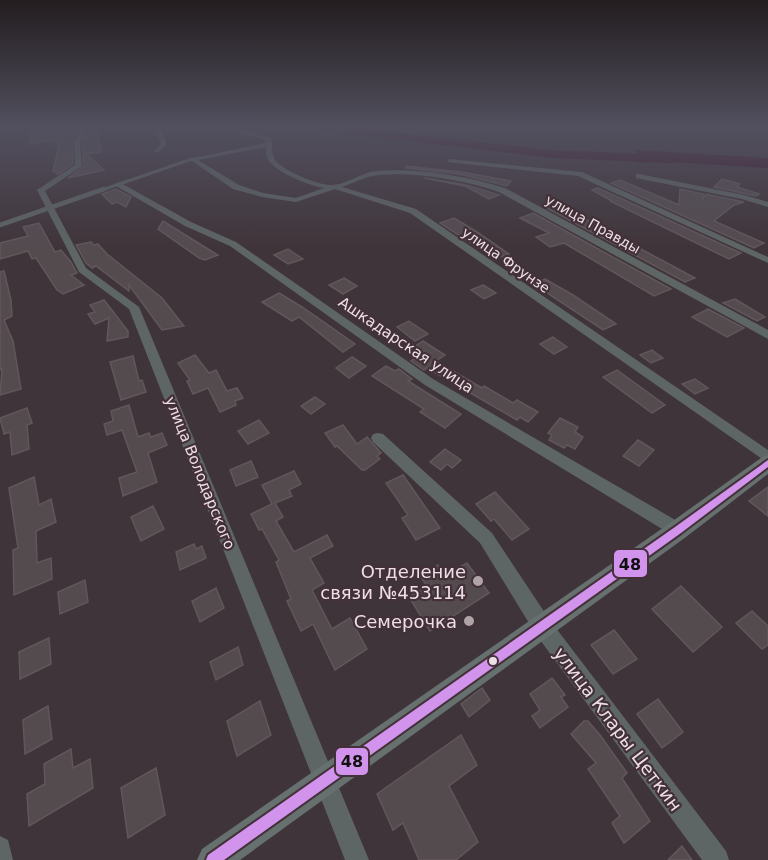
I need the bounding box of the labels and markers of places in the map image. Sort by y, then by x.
place label: Отделение связи №453114 [320,561,466,603]
marker: Отделение связи №453114 [471,574,485,588]
place label: Семерочка [354,611,457,632]
marker: Семерочка [462,614,476,628]
unlabelled marker [487,655,499,667]

